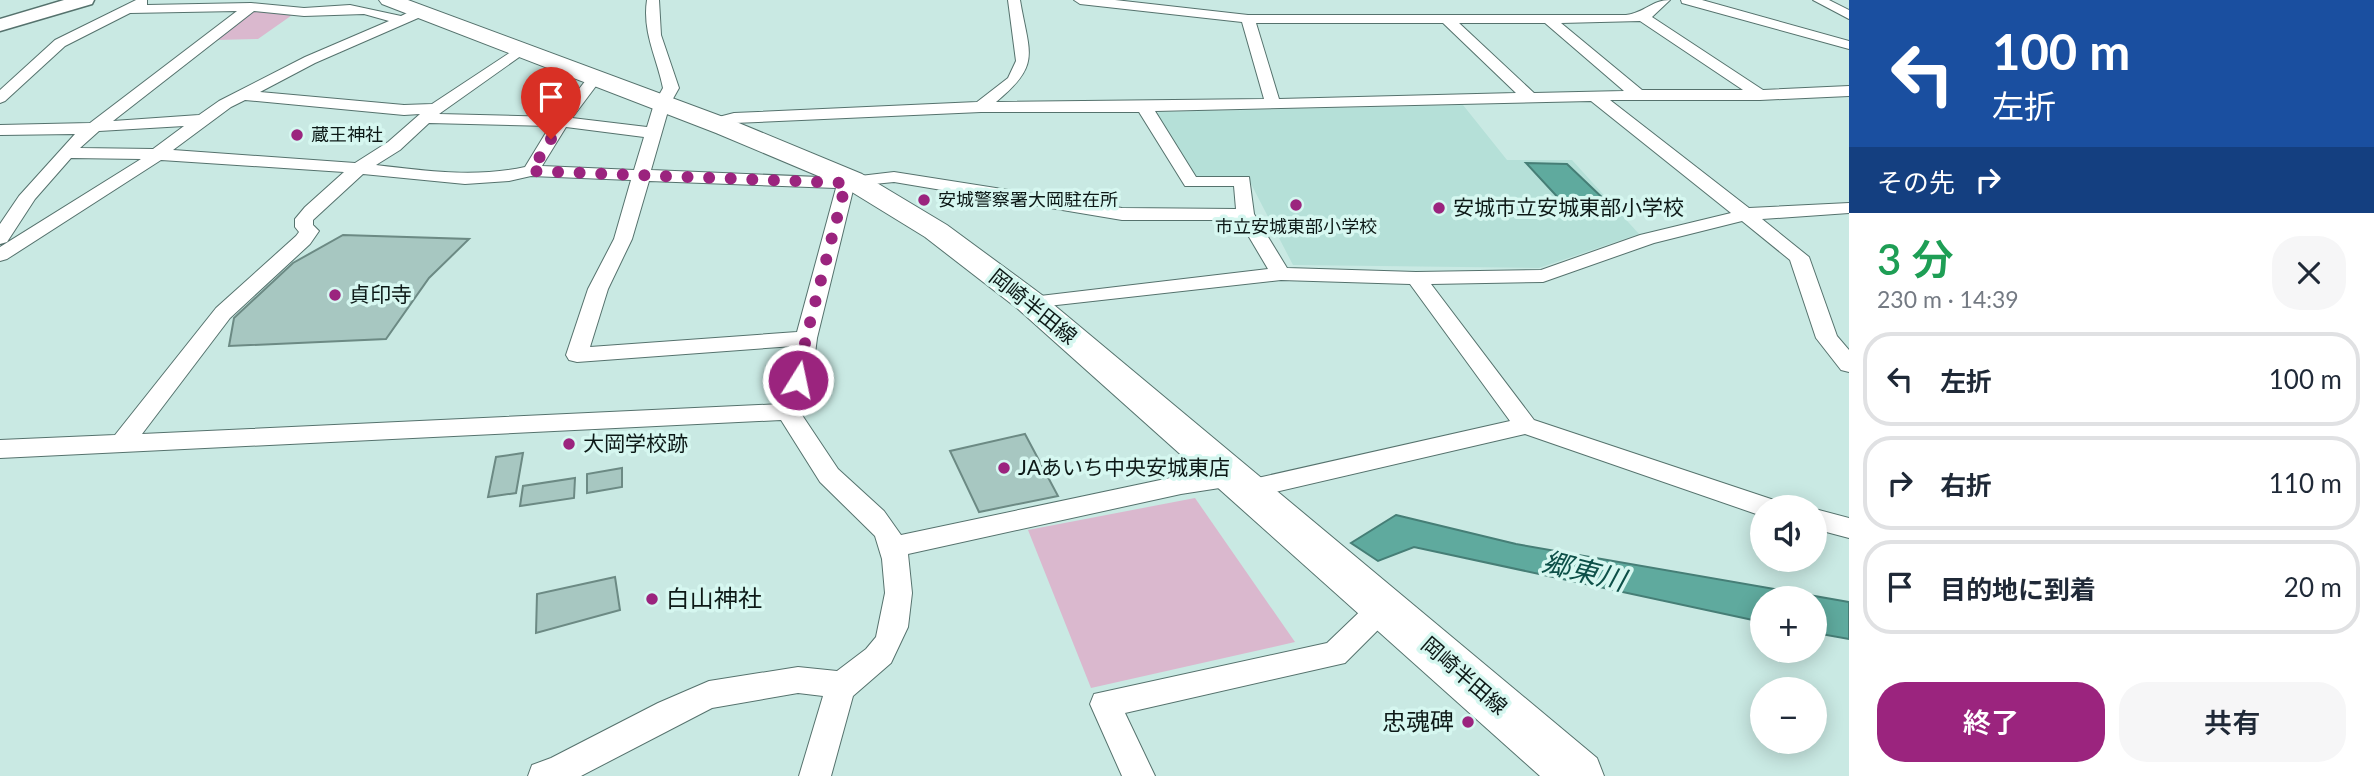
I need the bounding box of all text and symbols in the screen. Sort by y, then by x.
text: 100 m [1992,22,2130,80]
icon: left [1877,28,1968,119]
pin [521,67,581,139]
icon: arrive [532,78,570,116]
text: 左折 [1992,86,2056,125]
place label: 蔵王神社 [311,123,383,145]
marker: 蔵王神社 [289,127,305,143]
icon: right [1969,161,2007,199]
text: その先 [1877,166,1955,198]
place label: 安城警察署大岡駐在所 [938,188,1118,210]
marker: 安城警察署大岡駐在所 [916,192,932,208]
place label: 安城市立安城東部小学校 [1453,194,1684,219]
marker: 市立安城東部小学校 [1288,197,1304,213]
marker: 安城市立安城東部小学校 [1431,200,1447,216]
place label: 市立安城東部小学校 [1215,215,1377,237]
text: 3 分 [1877,234,1954,284]
button: close [2272,236,2346,310]
street label: 岡崎半田線 [985,263,1083,349]
place label: 貞印寺 [349,281,412,306]
text: 230 m · 14:39 [1877,285,2019,313]
marker: 貞印寺 [327,287,343,303]
position arrow [761,343,835,417]
icon: left [1881,360,1919,398]
text: 100 m [2269,363,2342,395]
text: 左折 [1940,365,1992,397]
place label: 大岡学校跡 [583,430,688,455]
marker: 大岡学校跡 [561,436,577,452]
place label: JAあいち中央安城東店 [1018,454,1230,479]
marker: JAあいち中央安城東店 [996,460,1012,476]
icon: right [1881,464,1919,502]
text: 110 m [2269,467,2342,499]
text: 右折 [1940,469,1992,501]
map controls [1750,495,1827,754]
button: sound [1750,495,1827,572]
water label: 郷東川 [1539,543,1632,597]
icon: arrive [1881,568,1919,606]
text: 20 m [2284,571,2342,603]
text: 目的地に到着 [1940,573,2096,605]
place label: 白山神社 [666,583,762,612]
button: + [1750,586,1827,663]
marker: 白山神社 [644,591,660,607]
street label: 岡崎半田線 [1417,631,1513,719]
button: − [1750,677,1827,754]
button: 終了 [1877,682,2105,762]
button: 共有 [2119,682,2346,762]
place label: 忠魂碑 [1382,706,1454,735]
marker: 忠魂碑 [1460,714,1476,730]

